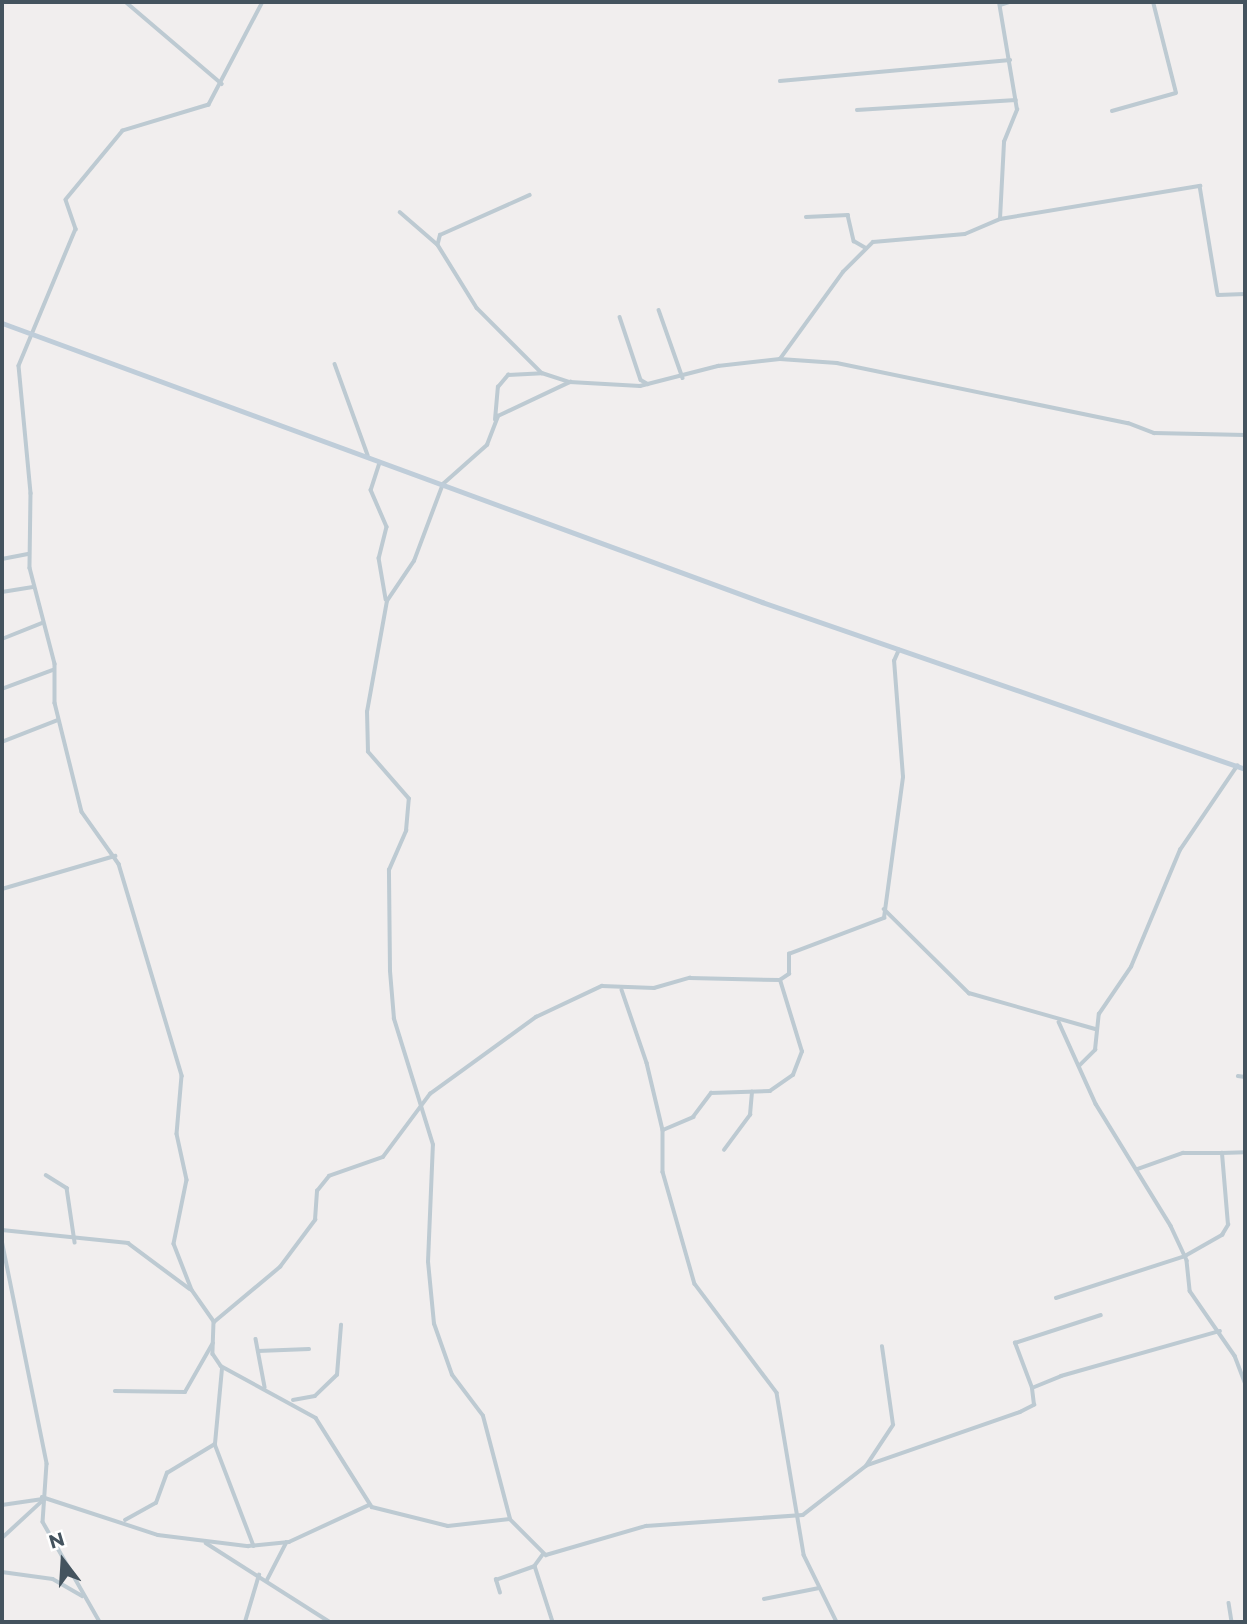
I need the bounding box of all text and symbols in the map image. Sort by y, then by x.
north arrow [28,1526,98,1596]
text: N [46,1527,67,1554]

